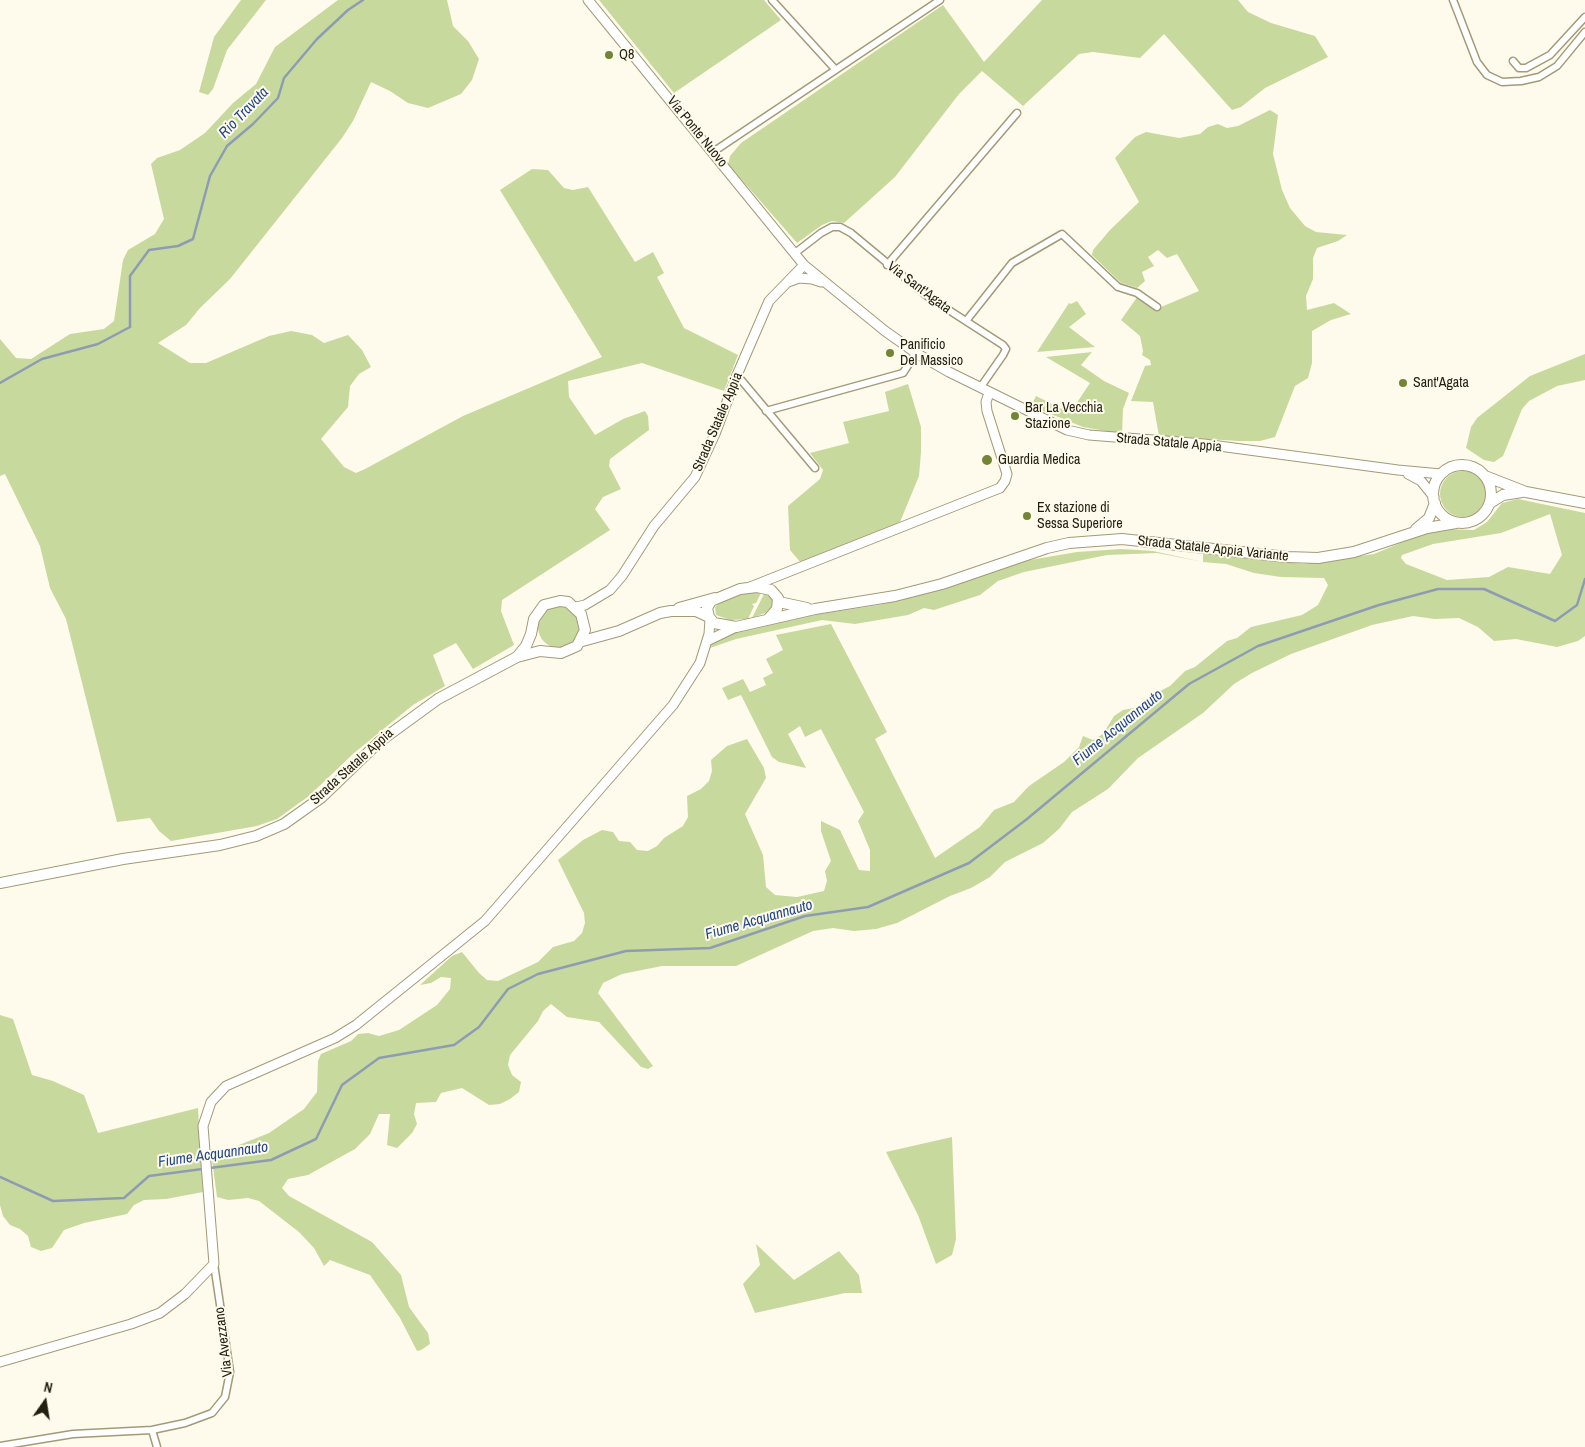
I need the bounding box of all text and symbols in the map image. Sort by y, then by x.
place label: Q8 [619,47,634,63]
marker: Q8 [603,49,615,61]
water label: Rio Travata [215,84,273,142]
street label: Via Ponte Nuovo [663,93,731,171]
street label: Via Sant'Agata [884,258,954,318]
place label: Panificio Del Massico [900,337,963,370]
marker: Panificio Del Massico [884,347,896,359]
street label: Strada Statale Appia [690,370,746,474]
place label: Sant'Agata [1413,375,1469,391]
marker: Sant'Agata [1397,377,1409,389]
place label: Bar La Vecchia Stazione [1025,400,1103,432]
marker: Bar La Vecchia Stazione [1009,410,1021,422]
street label: Strada Statale Appia [1115,430,1223,456]
place label: Guardia Medica [998,452,1080,468]
marker: Guardia Medica [980,453,994,467]
place label: Ex stazione di Sessa Superiore [1037,500,1123,532]
marker: Ex stazione di Sessa Superiore [1021,510,1033,522]
street label: Strada Statale Appia Variante [1137,533,1289,565]
water label: Fiume Acquannauto [1069,686,1167,770]
street label: Strada Statale Appia [307,725,397,809]
water label: Fiume Acquannauto [703,896,815,944]
water label: Fiume Acquannauto [157,1138,269,1172]
street label: Via Avezzano [211,1306,237,1378]
north arrow [20,1377,70,1427]
text: N [42,1378,54,1397]

